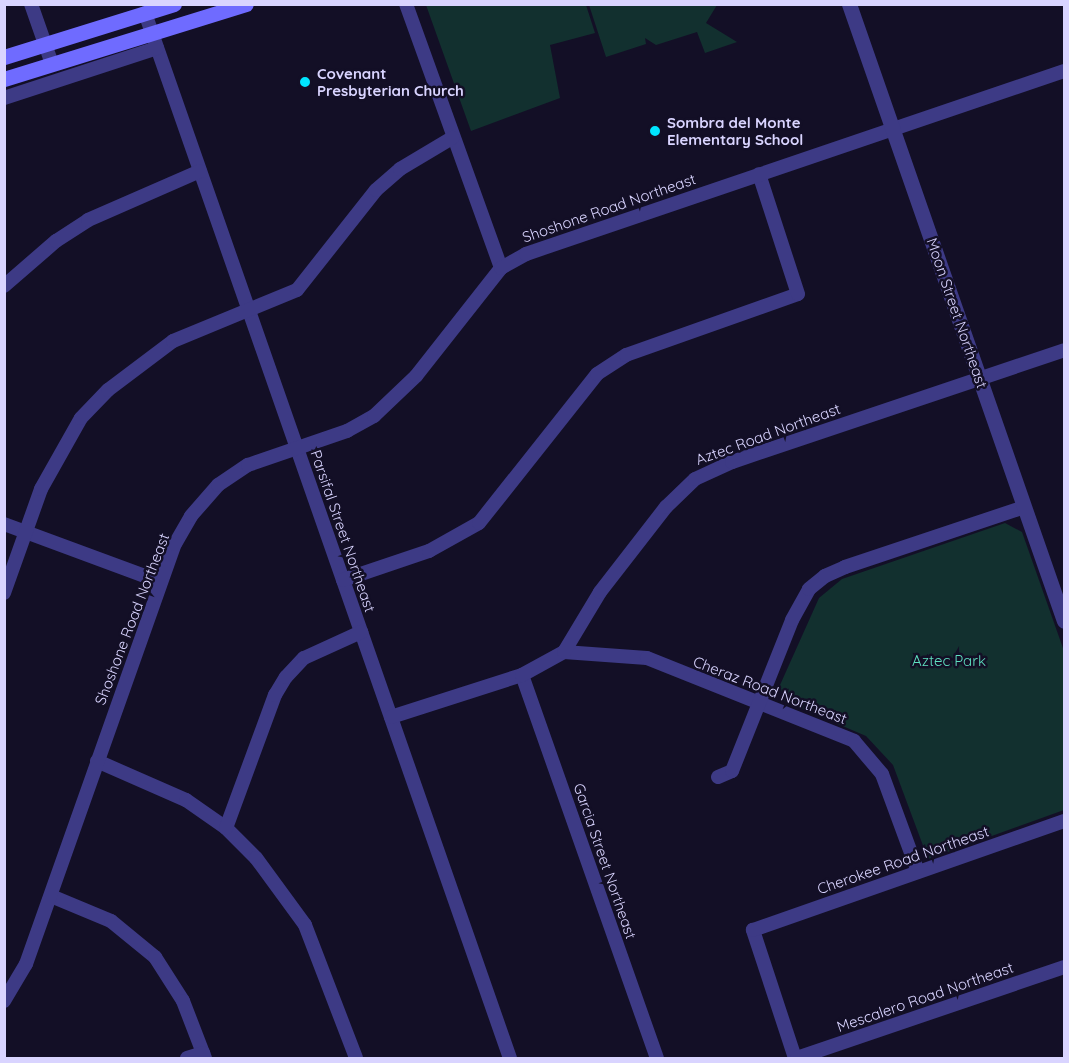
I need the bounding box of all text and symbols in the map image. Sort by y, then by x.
place label: Covenant Presbyterian Church [317,64,464,99]
marker: Covenant Presbyterian Church [298,75,312,89]
place label: Sombra del Monte Elementary School [667,113,803,148]
marker: Sombra del Monte Elementary School [648,124,662,138]
street label: Shoshone Road Northeast [520,170,698,246]
street label: Moon Street Northeast [923,236,991,390]
street label: Aztec Road Northeast [693,399,843,469]
street label: Parsifal Street Northeast [307,448,379,614]
street label: Shoshone Road Northeast [91,531,173,707]
street label: Cheraz Road Northeast [691,652,849,728]
park label: Aztec Park [912,652,986,670]
street label: Garcia Street Northeast [570,781,640,941]
street label: Cherokee Road Northeast [815,822,991,898]
street label: Mescalero Road Northeast [834,958,1016,1036]

